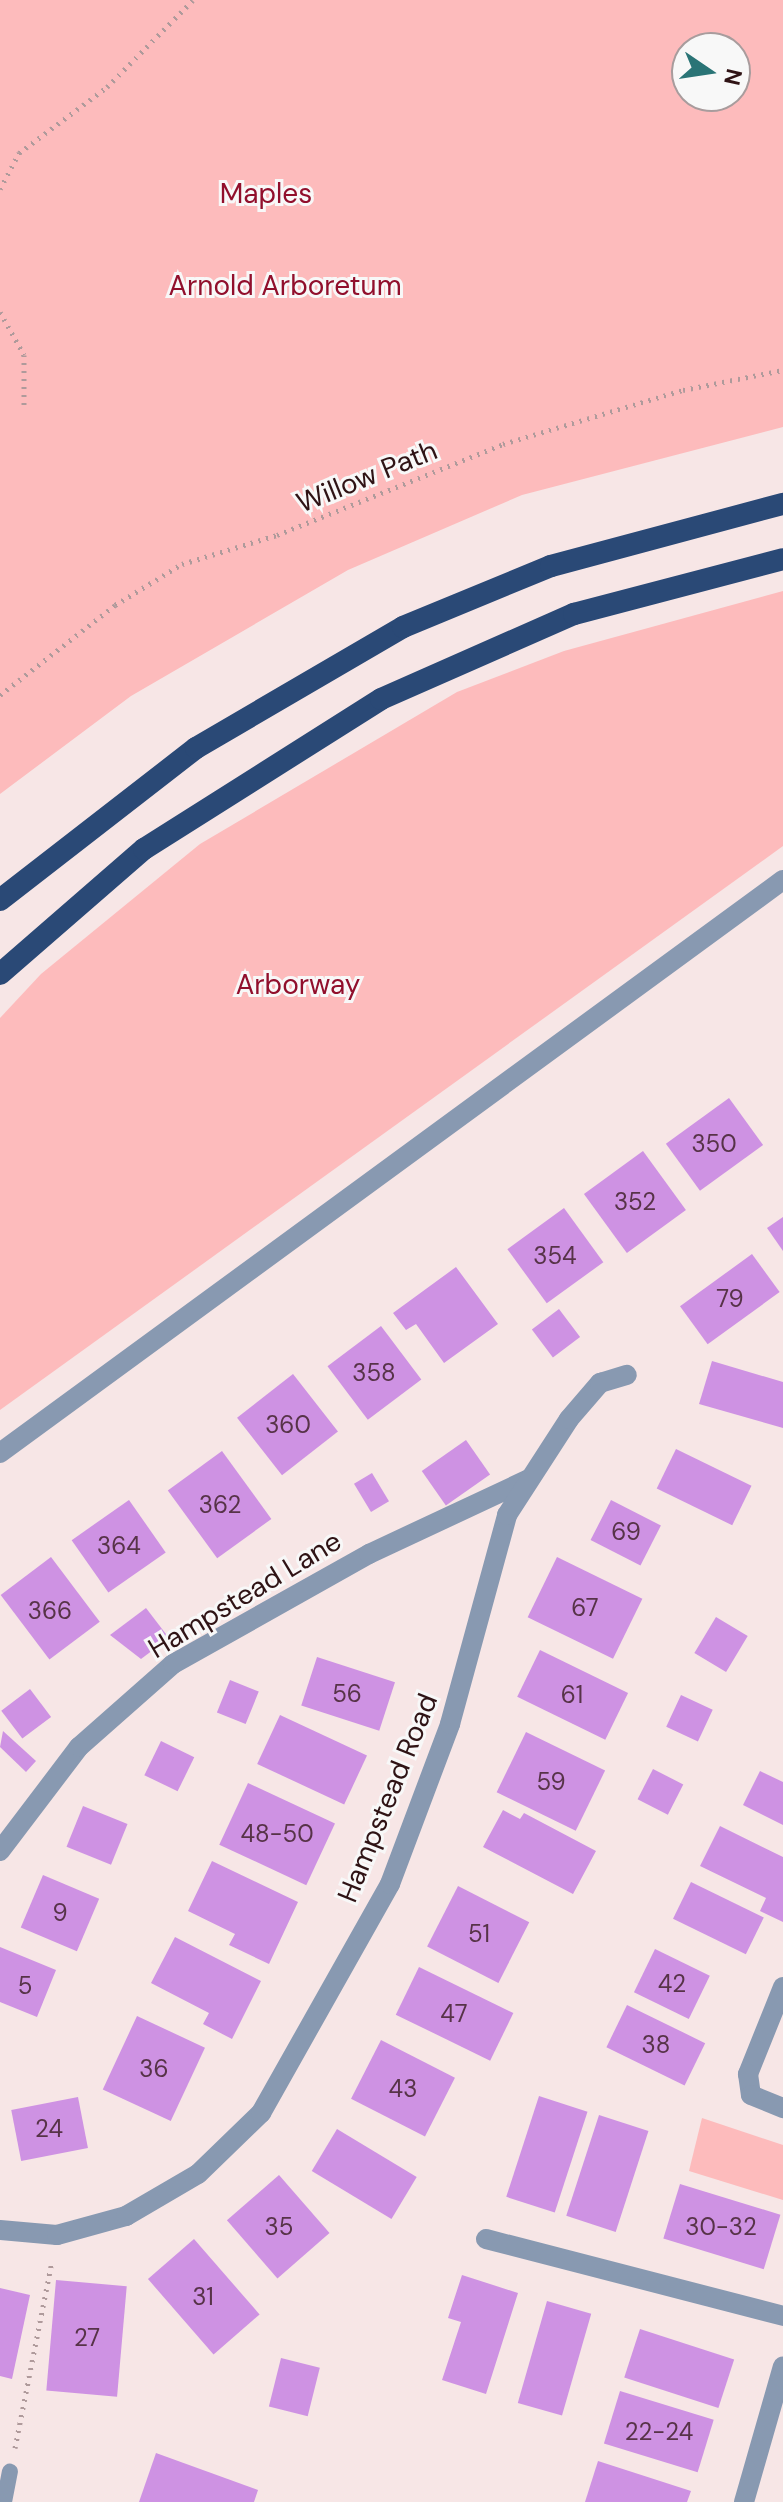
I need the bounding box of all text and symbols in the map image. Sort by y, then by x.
north arrow [671,32,751,112]
text: N [717,66,749,88]
park label: Maples [220,177,312,211]
park label: Arnold Arboretum [168,269,402,303]
street label: Willow Path [292,434,442,520]
park label: Arborway [236,968,360,1002]
house number: 350 [691,1130,737,1158]
house number: 352 [614,1188,656,1216]
house number: 354 [533,1242,577,1270]
house number: 79 [716,1285,744,1313]
house number: 358 [352,1359,396,1387]
house number: 360 [265,1411,311,1439]
house number: 362 [199,1491,241,1519]
house number: 69 [611,1518,641,1546]
street label: Hampstead Lane [143,1524,347,1666]
house number: 364 [97,1532,141,1560]
house number: 67 [571,1594,599,1622]
house number: 366 [28,1597,72,1625]
house number: 56 [332,1680,362,1708]
house number: 61 [561,1681,583,1709]
street label: Hampstead Road [331,1689,445,1907]
house number: 59 [536,1768,566,1796]
house number: 48-50 [240,1820,314,1848]
house number: 9 [52,1899,68,1927]
house number: 51 [468,1920,490,1948]
house number: 42 [658,1970,686,1998]
house number: 5 [18,1972,32,2000]
house number: 47 [440,2000,468,2028]
house number: 38 [642,2031,670,2059]
house number: 36 [139,2055,169,2083]
house number: 43 [389,2075,417,2103]
house number: 24 [35,2115,63,2143]
house number: 35 [265,2213,293,2241]
house number: 30-32 [685,2213,757,2241]
house number: 31 [192,2283,214,2311]
house number: 27 [74,2324,100,2352]
house number: 22-24 [625,2418,693,2446]

